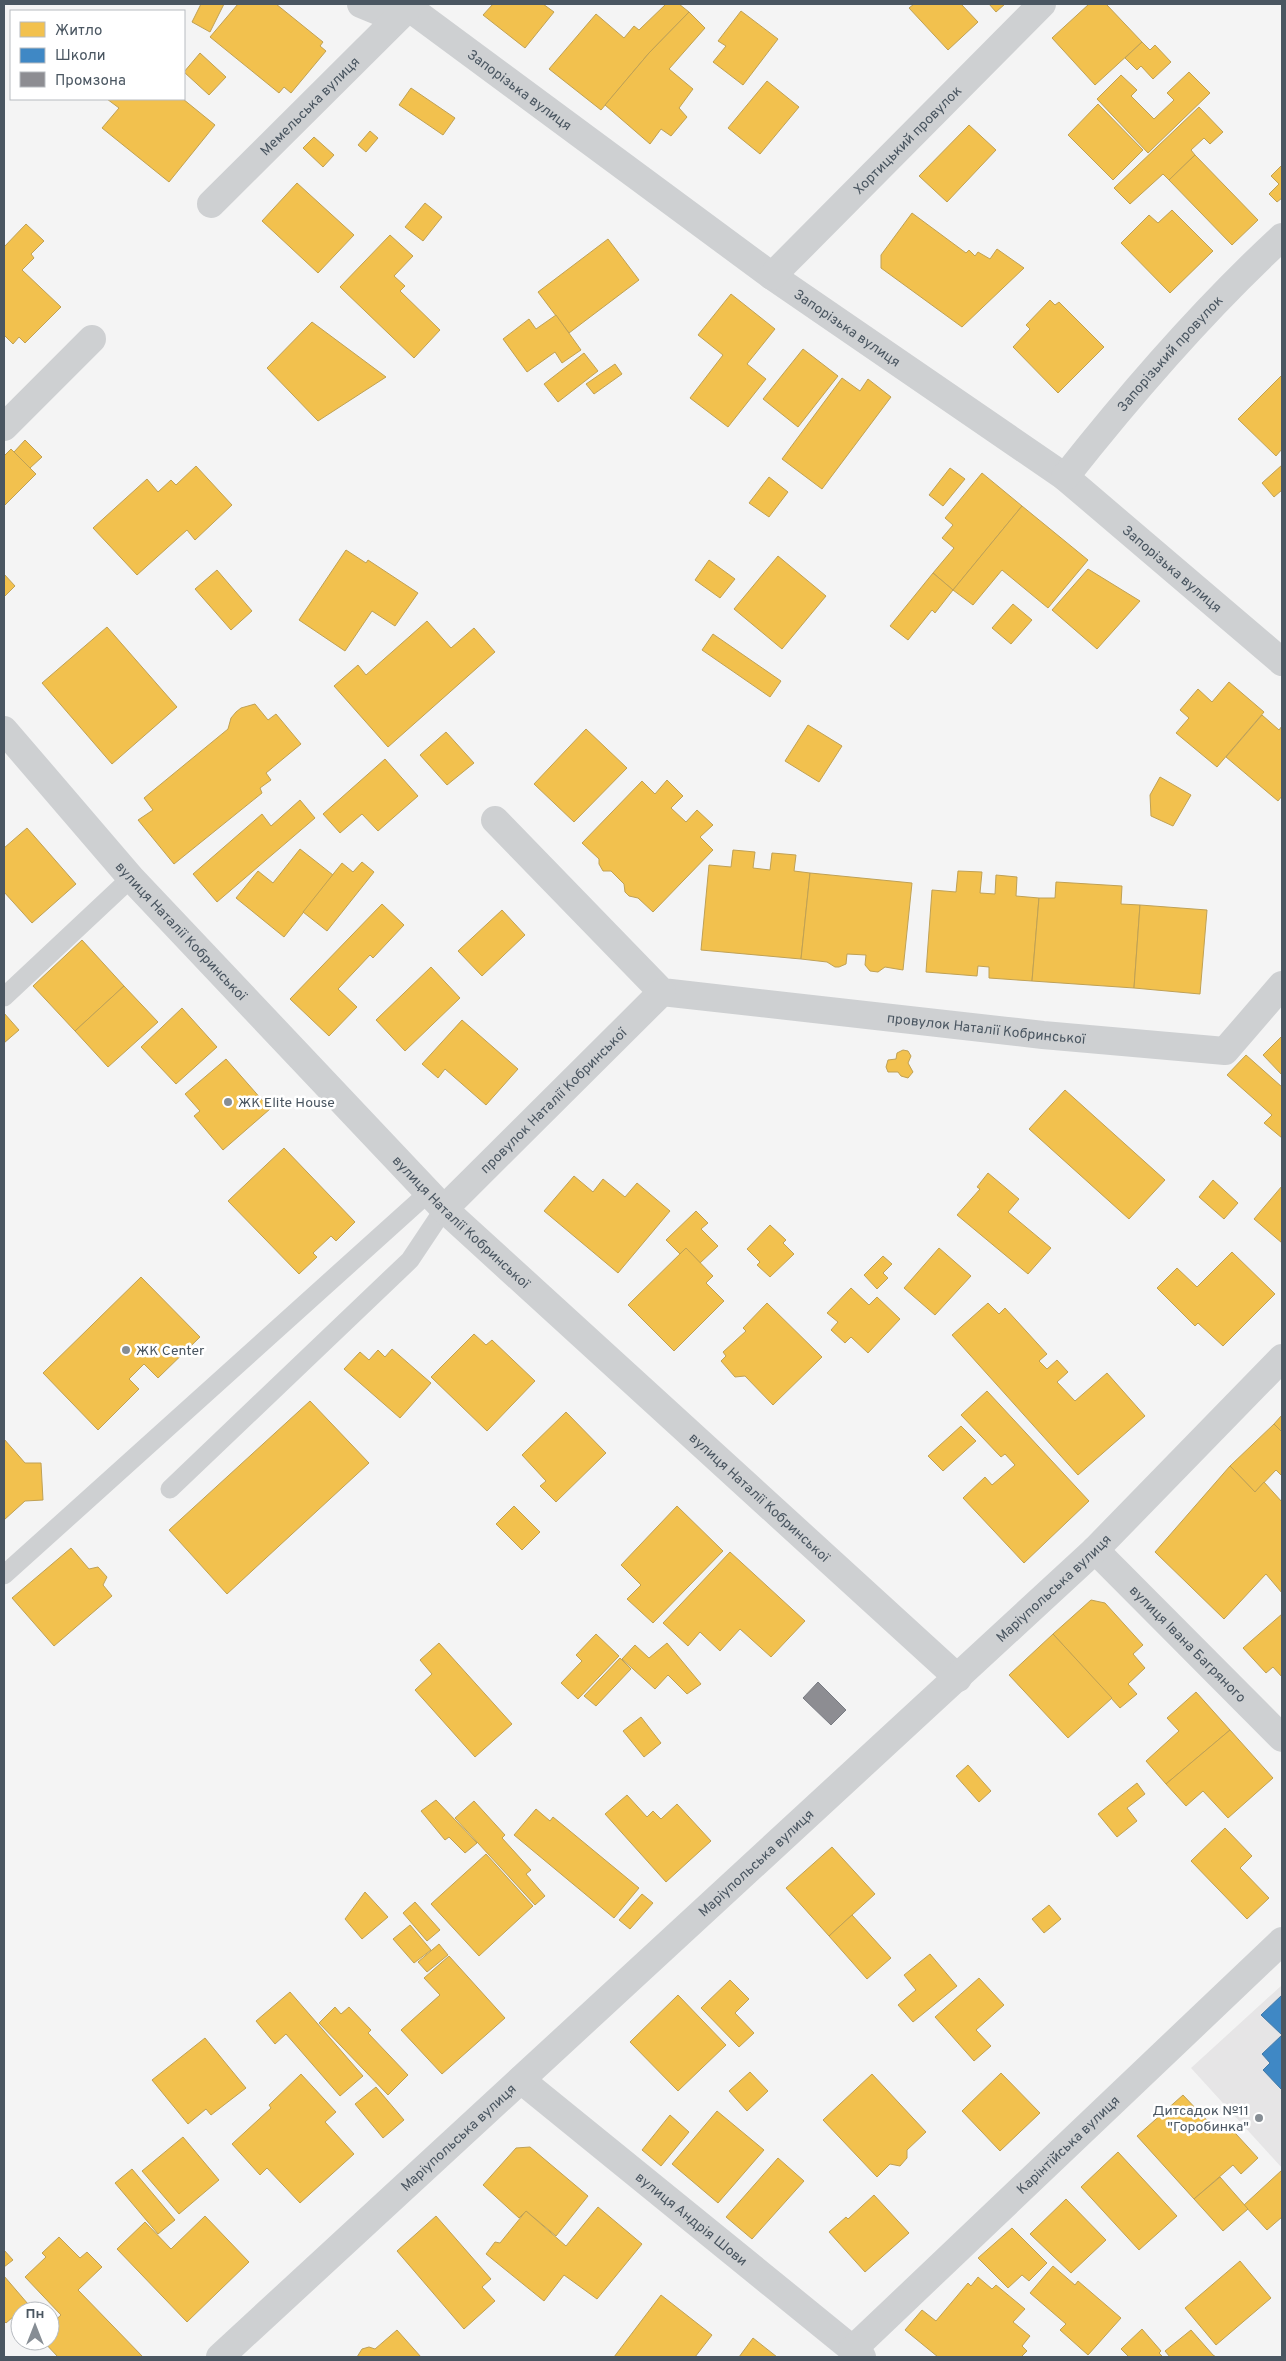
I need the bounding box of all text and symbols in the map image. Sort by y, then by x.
legend [10,10,185,100]
text: Житло [55,22,102,41]
text: Школи [55,47,106,66]
street label: Запорізька вулиця [463,47,575,135]
street label: Мемельська вулиця [257,54,364,160]
text: Промзона [55,72,126,91]
street label: Хортицький провулок [851,83,966,199]
street label: Запорізька вулиця [790,286,903,371]
street label: Запорізький провулок [1114,293,1227,416]
street label: Запорізька вулиця [1118,522,1225,617]
street label: вулиця Наталії Кобринської [111,859,250,1005]
street label: провулок Наталії Кобринської [886,1010,1087,1049]
street label: провулок Наталії Кобринської [477,1025,631,1178]
place label: ЖК Elite House [238,1095,335,1112]
marker: ЖК Elite House [222,1096,234,1108]
street label: вулиця Наталії Кобринської [388,1153,533,1293]
place label: ЖК Center [136,1343,205,1360]
marker: ЖК Center [120,1344,132,1356]
street label: вулиця Наталії Кобринської [685,1430,833,1567]
street label: Маріупольська вулиця [993,1531,1115,1647]
street label: вулиця Івана Багряного [1125,1582,1249,1707]
street label: Маріупольська вулиця [696,1807,818,1921]
street label: Маріупольська вулиця [398,2081,520,2196]
street label: Карінтійська вулиця [1014,2093,1124,2199]
place label: Дитсадок №11 "Горобинка" [1152,2103,1249,2136]
marker: Дитсадок №11 "Горобинка" [1253,2112,1265,2124]
street label: вулиця Андрія Шови [631,2169,750,2270]
north arrow [10,2301,60,2351]
text: Пн [26,2306,44,2323]

